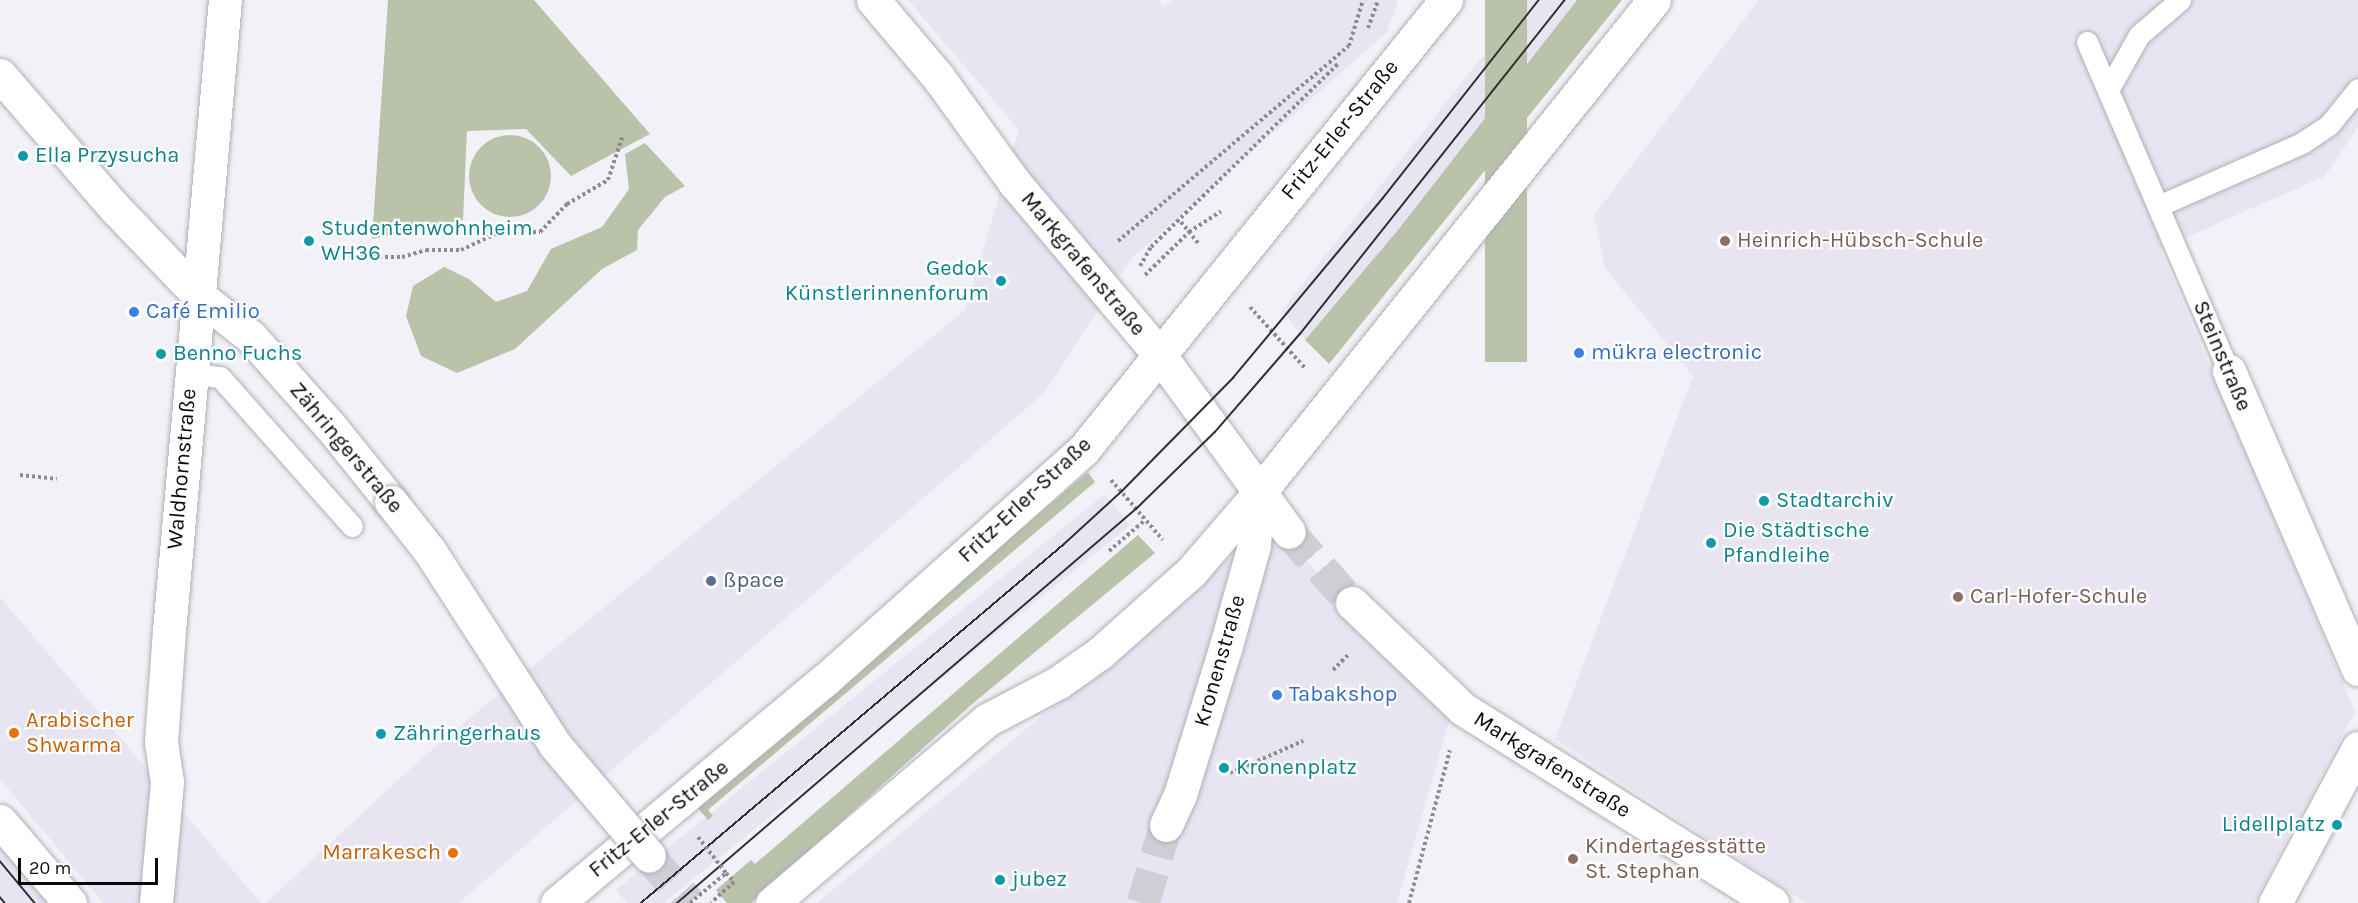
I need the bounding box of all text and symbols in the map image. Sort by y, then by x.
street label: Fritz-Erler-Straße [1276,55,1404,205]
place label: Ella Przysucha [35,143,179,169]
marker: Ella Przysucha [16,149,30,163]
street label: Markgrafenstraße [1015,186,1151,342]
place label: Studentenwohnheim WH36 [321,215,533,266]
place label: Heinrich-Hübsch-Schule [1737,228,1983,254]
marker: Studentenwohnheim WH36 [302,234,316,248]
marker: Heinrich-Hübsch-Schule [1718,234,1732,248]
place label: Gedok Künstlerinnenforum [785,255,989,306]
marker: Gedok Künstlerinnenforum [994,274,1008,288]
street label: Steinstraße [2187,297,2257,415]
place label: Café Emilio [146,299,260,325]
marker: Café Emilio [127,305,141,319]
place label: mükra electronic [1591,340,1762,366]
place label: Benno Fuchs [173,341,302,367]
marker: mükra electronic [1572,346,1586,360]
marker: Benno Fuchs [154,347,168,361]
street label: Zähringerstraße [284,377,408,519]
street label: Waldhornstraße [162,387,202,551]
street label: Fritz-Erler-Straße [953,432,1097,568]
place label: Stadtarchiv [1776,488,1893,514]
marker: Stadtarchiv [1757,494,1771,508]
place label: Die Städtische Pfandleihe [1723,517,1870,568]
marker: Die Städtische Pfandleihe [1704,536,1718,550]
place label: ßpace [723,568,784,594]
marker: ßpace [704,574,718,588]
place label: Carl-Hofer-Schule [1970,584,2147,610]
marker: Carl-Hofer-Schule [1951,590,1965,604]
street label: Kronenstraße [1189,592,1251,730]
place label: Tabakshop [1289,682,1397,708]
marker: Tabakshop [1270,688,1284,702]
street label: Markgrafenstraße [1469,706,1635,824]
place label: Arabischer Shwarma [26,707,134,758]
place label: Zähringerhaus [393,721,541,747]
marker: Arabischer Shwarma [7,726,21,740]
marker: Zähringerhaus [374,727,388,741]
street label: Fritz-Erler-Straße [584,755,734,883]
place label: Kronenplatz [1236,755,1357,781]
marker: Kronenplatz [1217,761,1231,775]
place label: Lidellplatz [2222,812,2325,838]
marker: Lidellplatz [2330,818,2344,832]
place label: Kindertagesstätte St. Stephan [1585,833,1766,884]
place label: Marrakesch [322,840,441,866]
scale bar [21,846,160,884]
marker: Marrakesch [446,846,460,860]
marker: Kindertagesstätte St. Stephan [1566,852,1580,866]
text: 20 m [29,857,71,879]
place label: jubez [1012,867,1067,893]
marker: jubez [993,873,1007,887]

